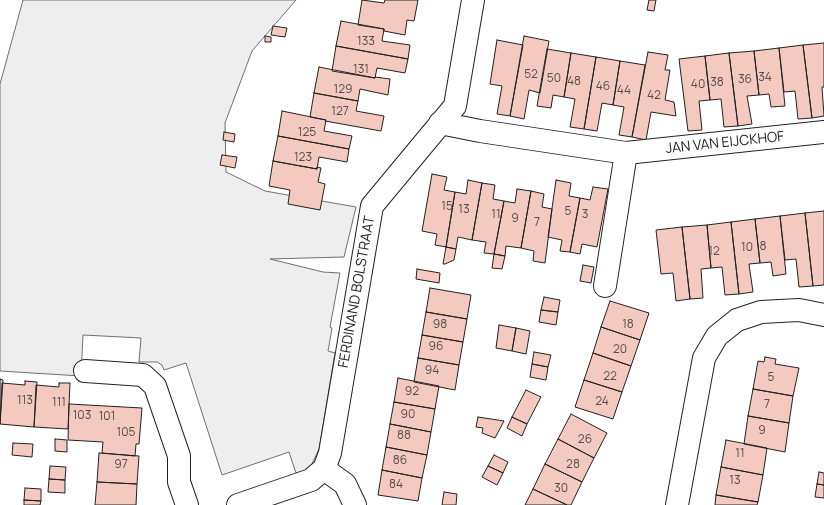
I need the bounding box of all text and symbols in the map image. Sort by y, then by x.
house number: 133 [357,35,375,49]
house number: 131 [353,63,369,77]
house number: 52 [524,68,538,82]
house number: 34 [758,71,772,85]
house number: 50 [547,72,561,86]
house number: 36 [738,73,752,87]
house number: 48 [567,75,581,89]
house number: 38 [710,76,724,90]
house number: 40 [691,78,705,92]
house number: 46 [596,80,610,94]
house number: 129 [334,83,352,97]
house number: 44 [617,84,631,98]
house number: 42 [647,89,661,103]
house number: 127 [331,105,349,119]
house number: 125 [298,126,316,140]
street label: JAN VAN EIJCKHOF [665,128,785,158]
house number: 123 [294,151,312,165]
house number: 15 [441,200,453,214]
house number: 13 [458,203,470,217]
house number: 5 [565,205,571,219]
house number: 11 [491,208,501,222]
house number: 3 [582,208,588,222]
house number: 9 [511,212,519,226]
street label: FERDINAND BOLSTRAAT [335,215,379,369]
house number: 7 [534,216,540,230]
house number: 8 [760,240,766,254]
house number: 10 [741,241,753,255]
house number: 12 [708,245,720,259]
house number: 98 [433,318,447,332]
house number: 18 [622,318,634,332]
house number: 96 [429,340,443,354]
house number: 20 [613,343,627,357]
house number: 94 [425,364,439,378]
house number: 22 [603,370,617,384]
house number: 5 [768,371,774,385]
house number: 92 [405,385,419,399]
house number: 113 [17,394,33,408]
house number: 24 [595,395,609,409]
house number: 111 [52,396,66,410]
house number: 7 [764,398,770,412]
house number: 90 [401,408,415,422]
house number: 103 [73,409,91,423]
house number: 101 [99,410,115,424]
house number: 9 [758,424,766,438]
house number: 105 [117,426,135,440]
house number: 88 [397,429,411,443]
house number: 26 [578,433,592,447]
house number: 11 [735,447,745,461]
house number: 86 [393,454,407,468]
house number: 97 [114,458,128,472]
house number: 28 [566,458,580,472]
house number: 13 [729,474,741,488]
house number: 84 [389,478,403,492]
house number: 30 [554,482,568,496]

